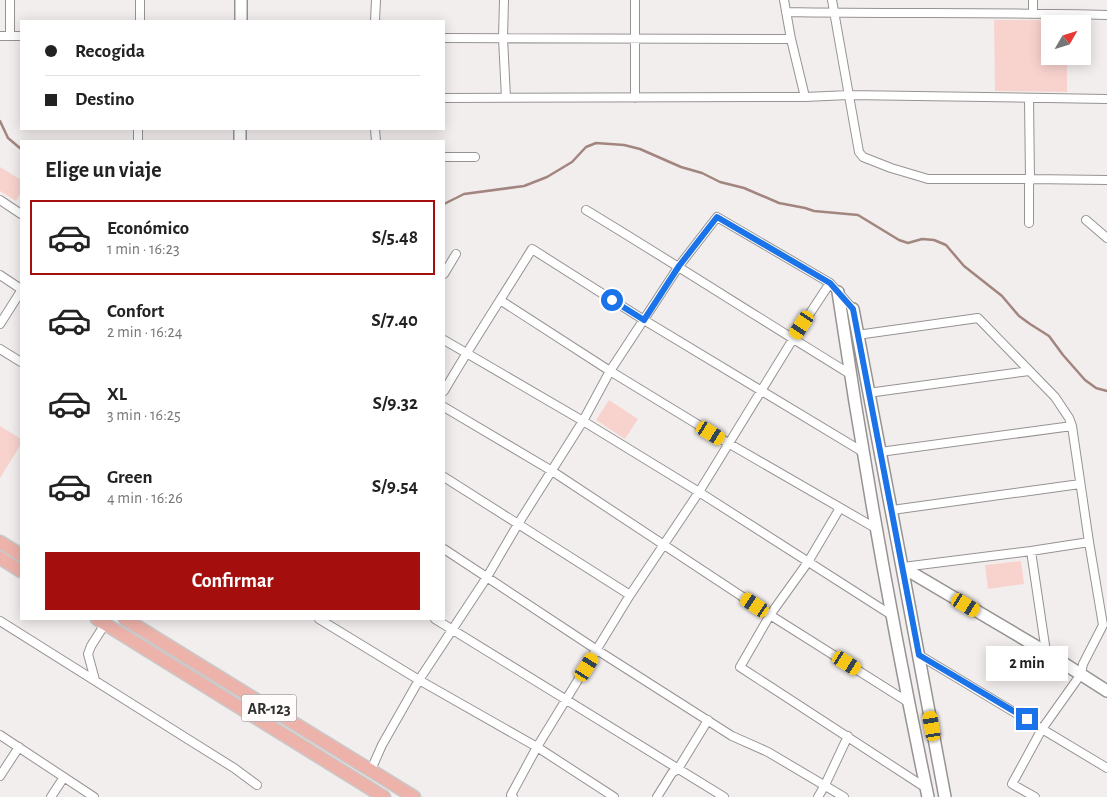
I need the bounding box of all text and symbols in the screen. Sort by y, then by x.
north arrow [1041,15,1091,65]
map controls [1041,15,1091,65]
text: Recogida [75,42,145,61]
text: Destino [75,90,134,109]
text: Elige un viaje [45,159,162,181]
icon: car [47,215,92,260]
text: Económico [107,219,189,238]
text: S/5.48 [372,228,418,247]
text: 1 min · 16:23 [107,241,180,257]
route start [601,289,623,311]
icon: car [47,298,92,343]
text: Confort [107,302,164,321]
car [787,308,816,342]
text: S/7.40 [371,311,418,330]
text: 2 min · 16:24 [107,324,182,340]
icon: car [47,381,92,426]
text: XL [107,385,127,404]
text: S/9.32 [372,394,418,413]
text: 3 min · 16:25 [107,407,181,423]
car [694,419,727,447]
icon: car [47,464,92,509]
text: Green [107,468,153,487]
text: S/9.54 [372,477,418,496]
text: 4 min · 16:26 [107,490,183,506]
button: Confirmar [45,552,420,610]
car [738,590,771,620]
car [949,591,982,619]
callout: 2 min [986,646,1068,682]
car [830,649,863,677]
car [572,650,601,684]
text: 2 min [1009,655,1045,671]
road number: AR-123 [242,694,296,721]
route end [1016,708,1038,730]
car [922,710,941,742]

